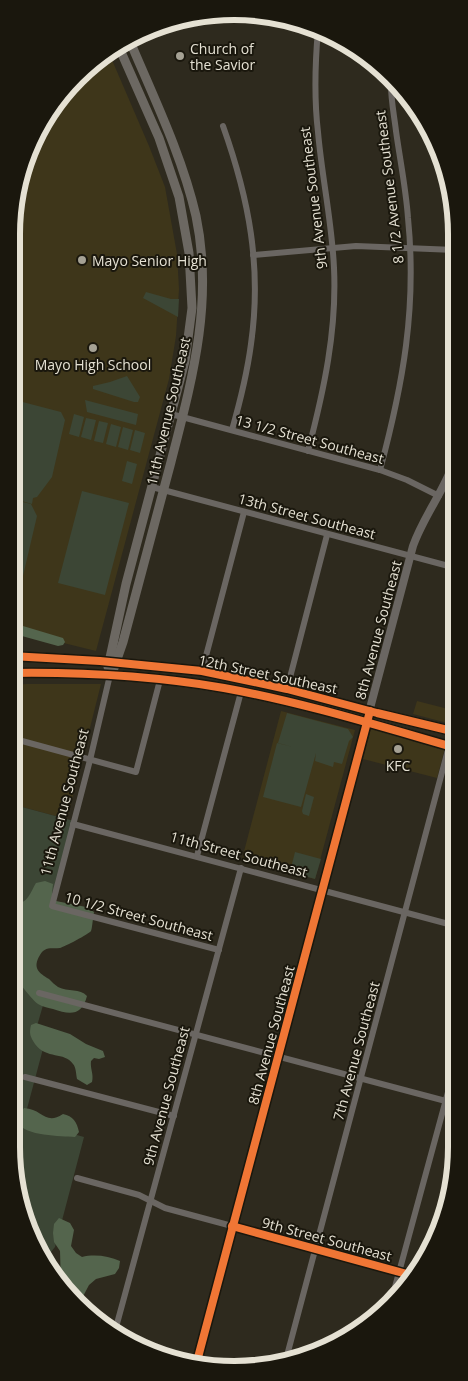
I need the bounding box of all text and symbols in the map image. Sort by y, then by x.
place label: Church of the Savior [190,39,255,74]
marker: Church of the Savior [174,50,186,62]
street label: 8 1/2 Avenue Southeast [370,109,408,265]
street label: 9th Avenue Southeast [295,126,331,270]
place label: Mayo Senior High [92,251,207,270]
marker: Mayo Senior High [76,254,88,266]
street label: 11th Avenue Southeast [142,335,194,487]
marker: Mayo High School [87,342,99,354]
place label: Mayo High School [35,355,151,374]
street label: 13 1/2 Street Southeast [234,410,386,468]
street label: 13th Street Southeast [236,489,378,543]
street label: 8th Avenue Southeast [350,558,406,702]
street label: 12th Street Southeast [197,650,339,698]
street label: 11th Avenue Southeast [35,727,93,877]
marker: KFC [392,743,404,755]
place label: KFC [386,756,410,775]
street label: 11th Street Southeast [168,827,310,881]
street label: 10 1/2 Street Southeast [63,887,215,945]
street label: 8th Avenue Southeast [243,963,299,1107]
street label: 7th Avenue Southeast [328,979,384,1123]
street label: 9th Avenue Southeast [138,1024,194,1168]
street label: 9th Street Southeast [260,1213,394,1265]

